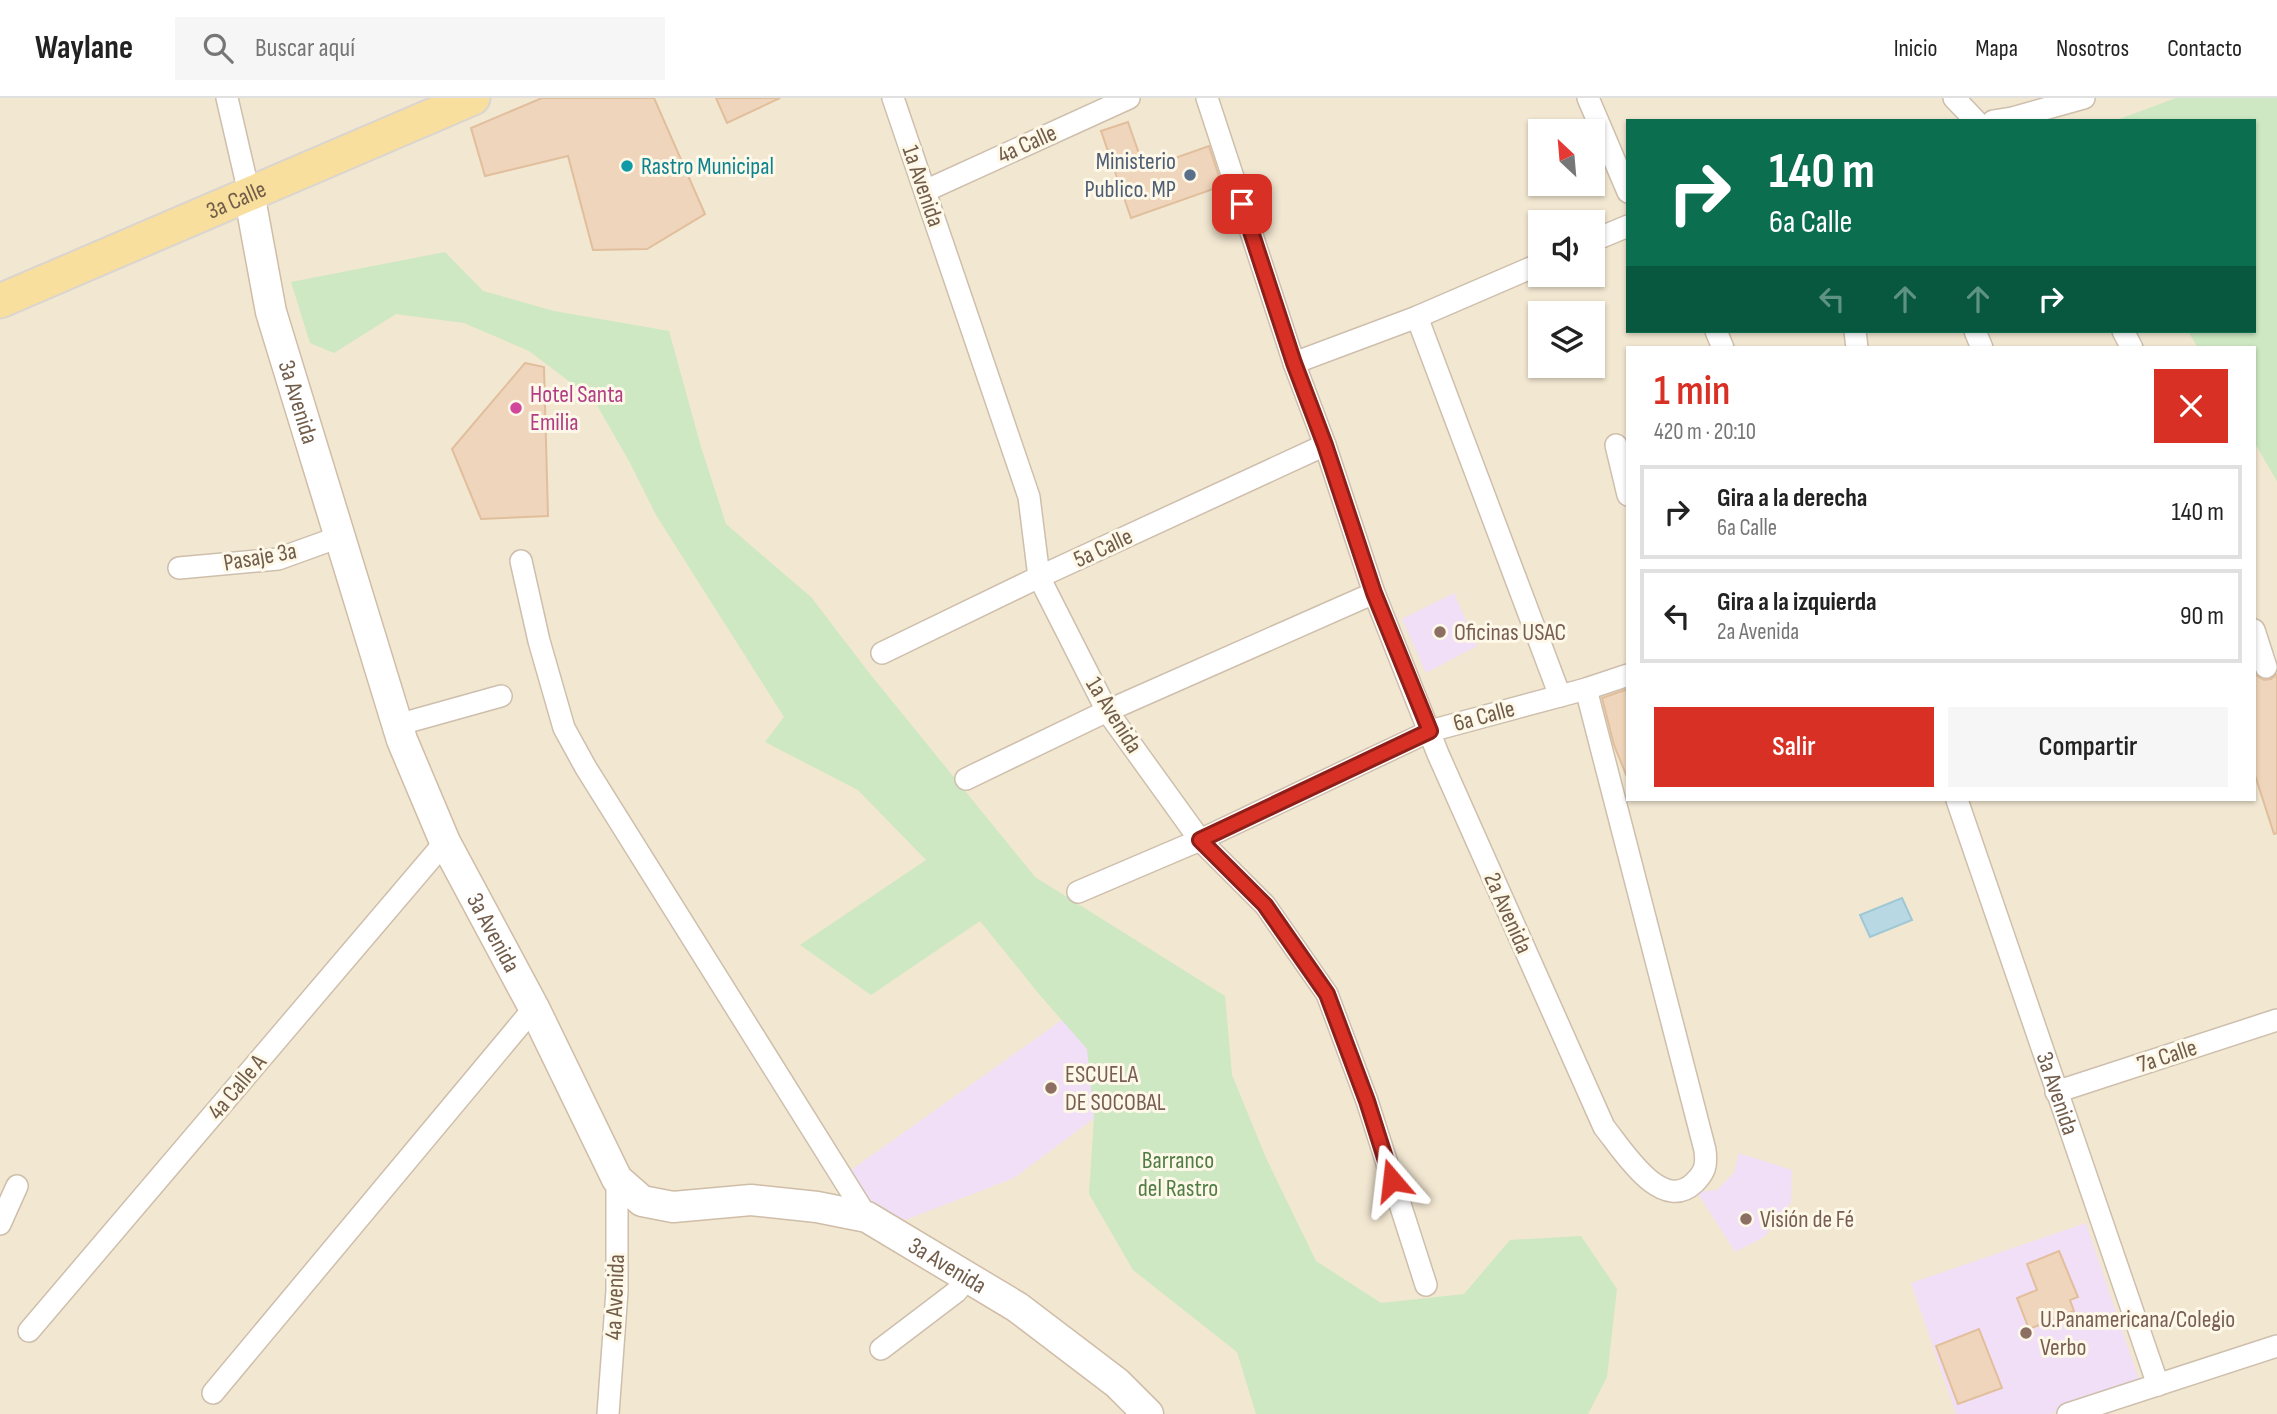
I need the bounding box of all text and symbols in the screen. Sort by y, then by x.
search box [175,17,665,80]
text: Waylane [35,28,133,68]
icon: search [199,29,237,67]
text: Buscar aquí [255,33,355,64]
text: Inicio [1894,34,1937,63]
text: Mapa [1975,34,2018,63]
text: Nosotros [2056,34,2129,63]
text: Contacto [2167,34,2242,63]
street label: 4a Calle [993,118,1061,170]
north arrow [1528,119,1605,196]
map controls [1528,119,1605,378]
street label: 1a Avenida [896,141,950,231]
text: 140 m [1769,143,1875,202]
place label: Ministerio Publico. MP [1084,147,1176,204]
icon: right [1654,147,1745,238]
place label: Rastro Municipal [641,152,774,181]
marker: Rastro Municipal [619,158,635,174]
marker: Ministerio Publico. MP [1182,167,1198,183]
street label: 3a Calle [202,174,270,225]
pin [1212,174,1272,234]
icon: arrive [1223,185,1261,223]
text: 6a Calle [1769,203,1853,242]
button: sound [1528,210,1605,287]
icon: left [1813,280,1851,318]
icon: ahead [1886,280,1924,318]
icon: ahead [1959,280,1997,318]
icon: right [2032,280,2070,318]
button: layers [1528,301,1605,378]
street label: 3a Avenida [272,357,325,447]
text: 1 min [1654,366,1730,417]
button: close [2154,369,2228,443]
place label: Hotel Santa Emilia [530,380,624,437]
marker: Hotel Santa Emilia [508,400,524,416]
text: 420 m · 20:10 [1654,418,1756,446]
text: Gira a la derecha [1717,483,1867,514]
icon: right [1658,493,1696,531]
text: 140 m [2172,497,2224,528]
text: 6a Calle [1717,514,1777,542]
street label: 5a Calle [1069,522,1137,574]
street label: Pasaje 3a [221,536,299,578]
text: Gira a la izquierda [1717,587,1877,618]
icon: left [1658,597,1696,635]
text: 90 m [2180,601,2224,632]
place label: Oficinas USAC [1454,618,1566,647]
text: 2a Avenida [1717,618,1799,646]
marker: Oficinas USAC [1432,624,1448,640]
street label: 1a Avenida [1079,672,1149,758]
street label: 6a Calle [1450,694,1518,738]
button: Salir [1654,707,1934,787]
button: Compartir [1948,707,2228,787]
street label: 2a Avenida [1477,868,1539,958]
street label: 3a Avenida [460,888,527,977]
street label: 7a Calle [2133,1033,2201,1079]
street label: 4a Calle A [201,1048,273,1126]
street label: 3a Avenida [2030,1048,2085,1139]
place label: ESCUELA DE SOCOBAL [1065,1060,1166,1117]
marker: ESCUELA DE SOCOBAL [1043,1080,1059,1096]
position arrow [1355,1143,1429,1217]
park label: Barranco del Rastro [1138,1146,1218,1203]
place label: Visión de Fé [1760,1205,1854,1234]
marker: Visión de Fé [1738,1211,1754,1227]
street label: 3a Avenida [903,1231,992,1300]
street label: 4a Avenida [599,1254,631,1340]
place label: U.Panamericana/Colegio Verbo [2040,1305,2235,1362]
marker: U.Panamericana/Colegio Verbo [2018,1325,2034,1341]

